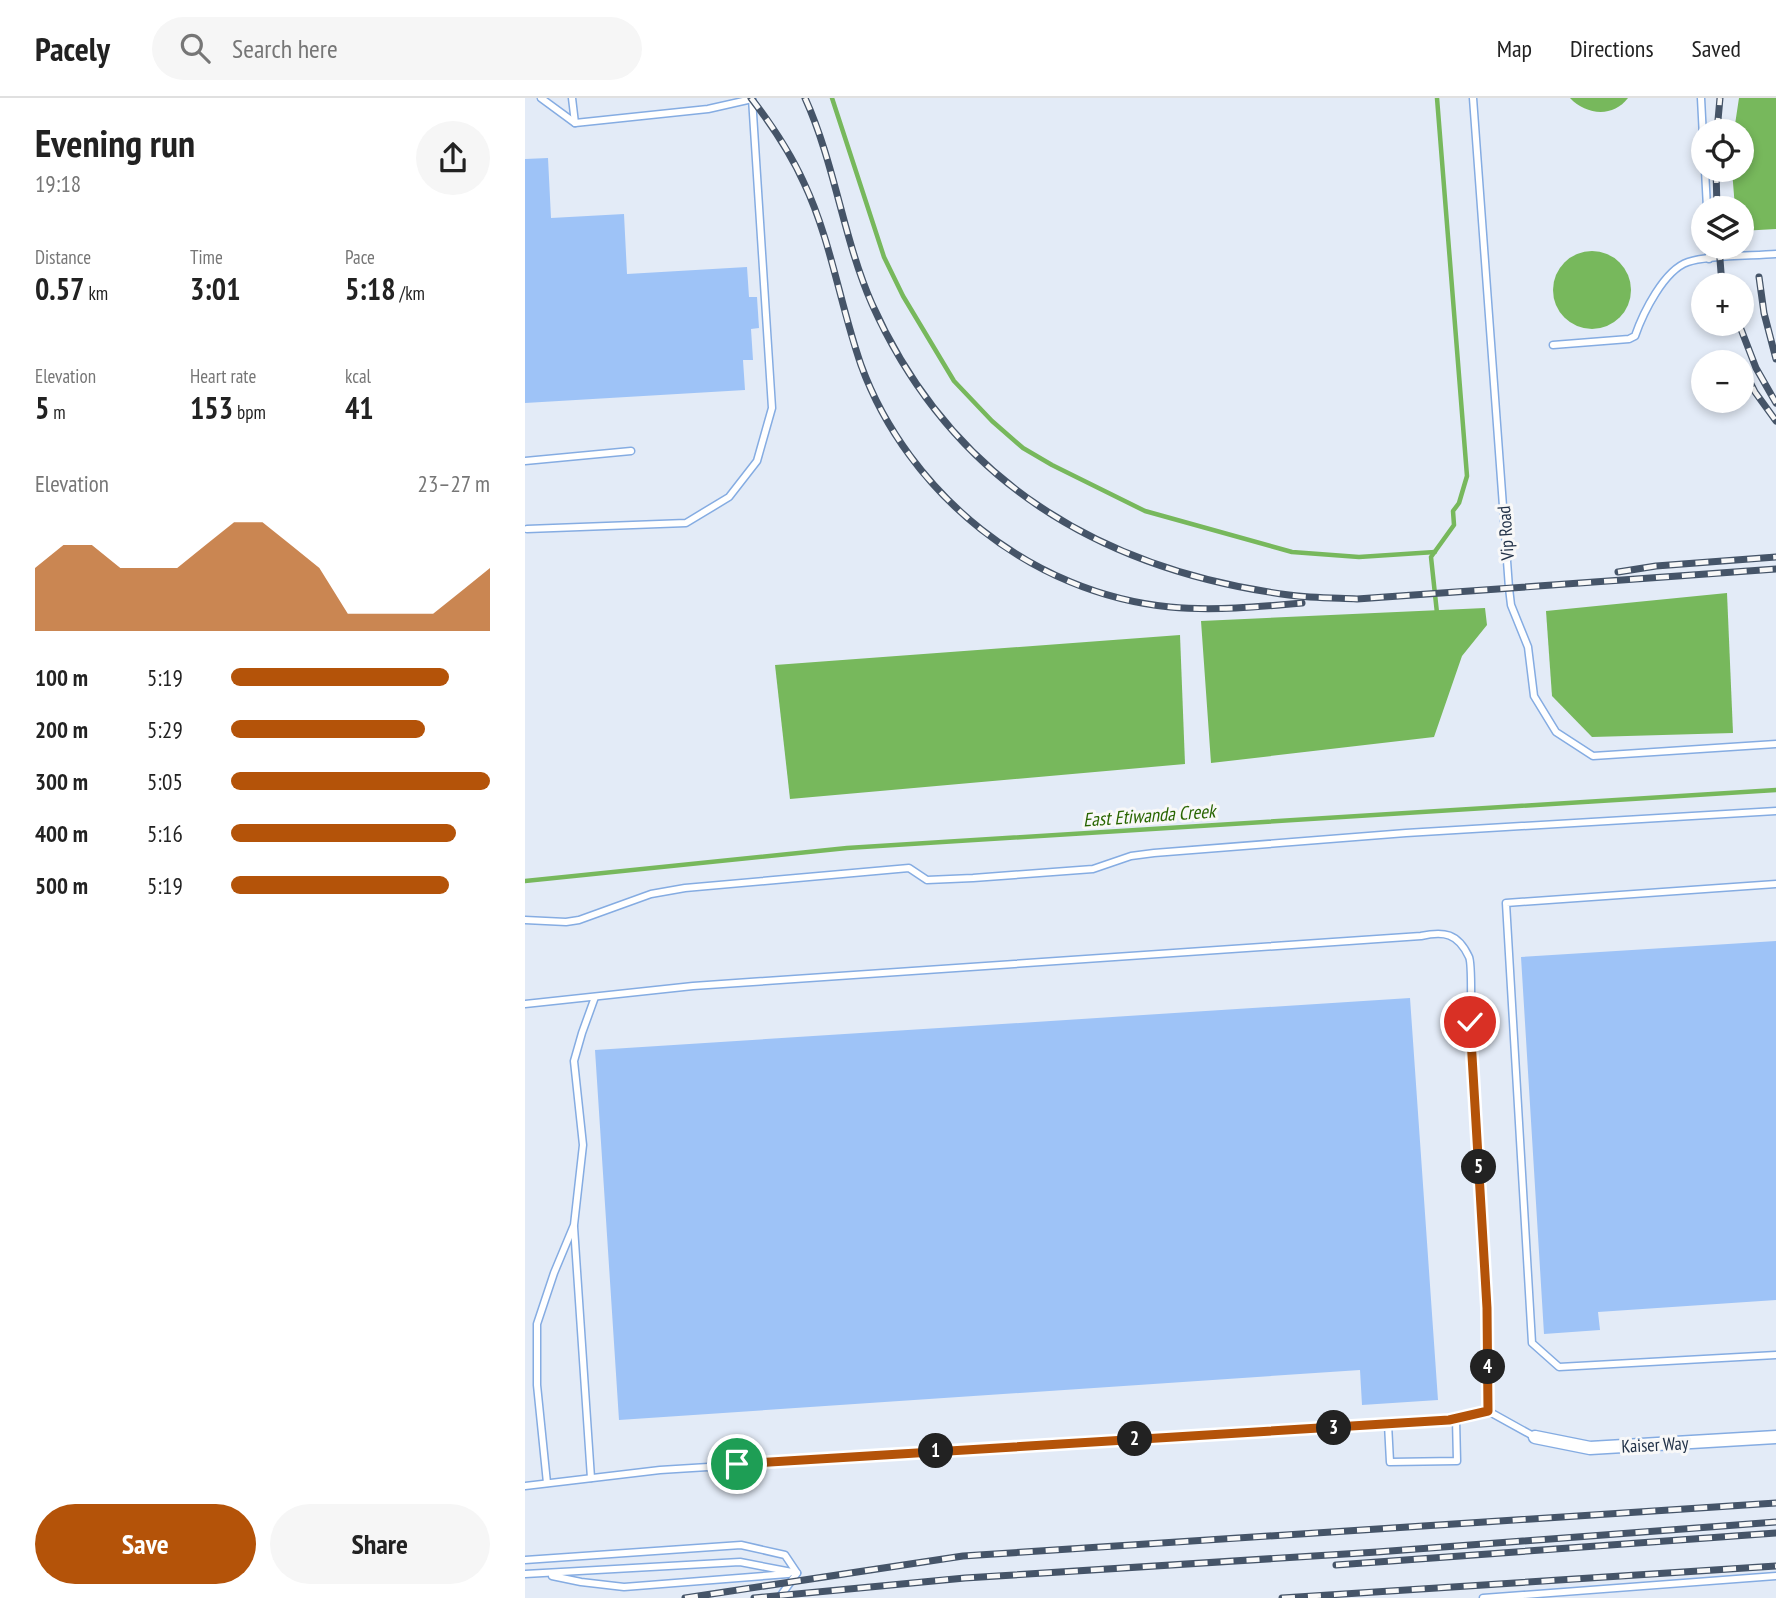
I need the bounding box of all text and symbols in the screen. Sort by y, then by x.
search box [152,17,642,80]
text: Pacely [35,27,110,70]
icon: search [176,29,214,67]
text: Search here [232,32,338,65]
text: Map [1497,33,1532,64]
text: Directions [1570,33,1654,64]
text: Saved [1692,33,1741,64]
text: Evening run [35,118,195,167]
map controls [1691,119,1754,413]
button: locate [1691,119,1754,182]
button: share [416,121,490,195]
text: 19:18 [35,169,81,198]
button: layers [1691,196,1754,259]
text: Distance [35,245,91,269]
text: Time [190,245,223,269]
text: Pace [345,245,375,269]
text: 0.57 [35,269,84,308]
text: 3:01 [190,269,241,308]
text: 5:18 [345,269,396,308]
button: + [1691,273,1754,336]
text: km [84,281,108,305]
text: /km [396,281,425,305]
button: − [1691,350,1754,413]
text: Elevation [35,364,96,388]
text: Heart rate [190,364,256,388]
text: kcal [345,364,371,388]
text: 5 [35,388,49,427]
text: 153 [190,388,233,427]
text: 41 [345,388,374,427]
text: m [49,400,66,424]
text: bpm [233,400,266,424]
text: Elevation [35,469,109,498]
text: 23–27 m [418,469,490,498]
street label: Vip Road [1492,505,1519,562]
text: 100 m [35,663,88,692]
text: 5:19 [147,663,183,692]
text: 200 m [35,715,88,744]
text: 5:29 [147,715,183,744]
text: 300 m [35,767,88,796]
text: 5:05 [147,767,183,796]
water label: East Etiwanda Creek [1082,798,1219,832]
text: 400 m [35,819,88,848]
text: 5:16 [147,819,183,848]
text: 500 m [35,871,88,900]
text: 5:19 [147,871,183,900]
pin [1440,992,1500,1052]
icon: check [1451,1003,1489,1041]
pin: 5 [1461,1150,1497,1184]
text: 5 [1474,1154,1483,1178]
pin: 4 [1471,1350,1506,1384]
text: 4 [1483,1354,1492,1378]
pin: 3 [1317,1410,1351,1446]
text: 3 [1329,1415,1338,1439]
pin: 2 [1117,1422,1153,1456]
text: 2 [1130,1426,1139,1450]
street label: Kaiser Way [1621,1431,1689,1458]
pin [707,1434,767,1494]
pin: 1 [919,1434,953,1468]
text: 1 [931,1438,940,1462]
icon: arrive [718,1445,756,1483]
button: Save [35,1504,256,1584]
button: Share [270,1504,490,1584]

